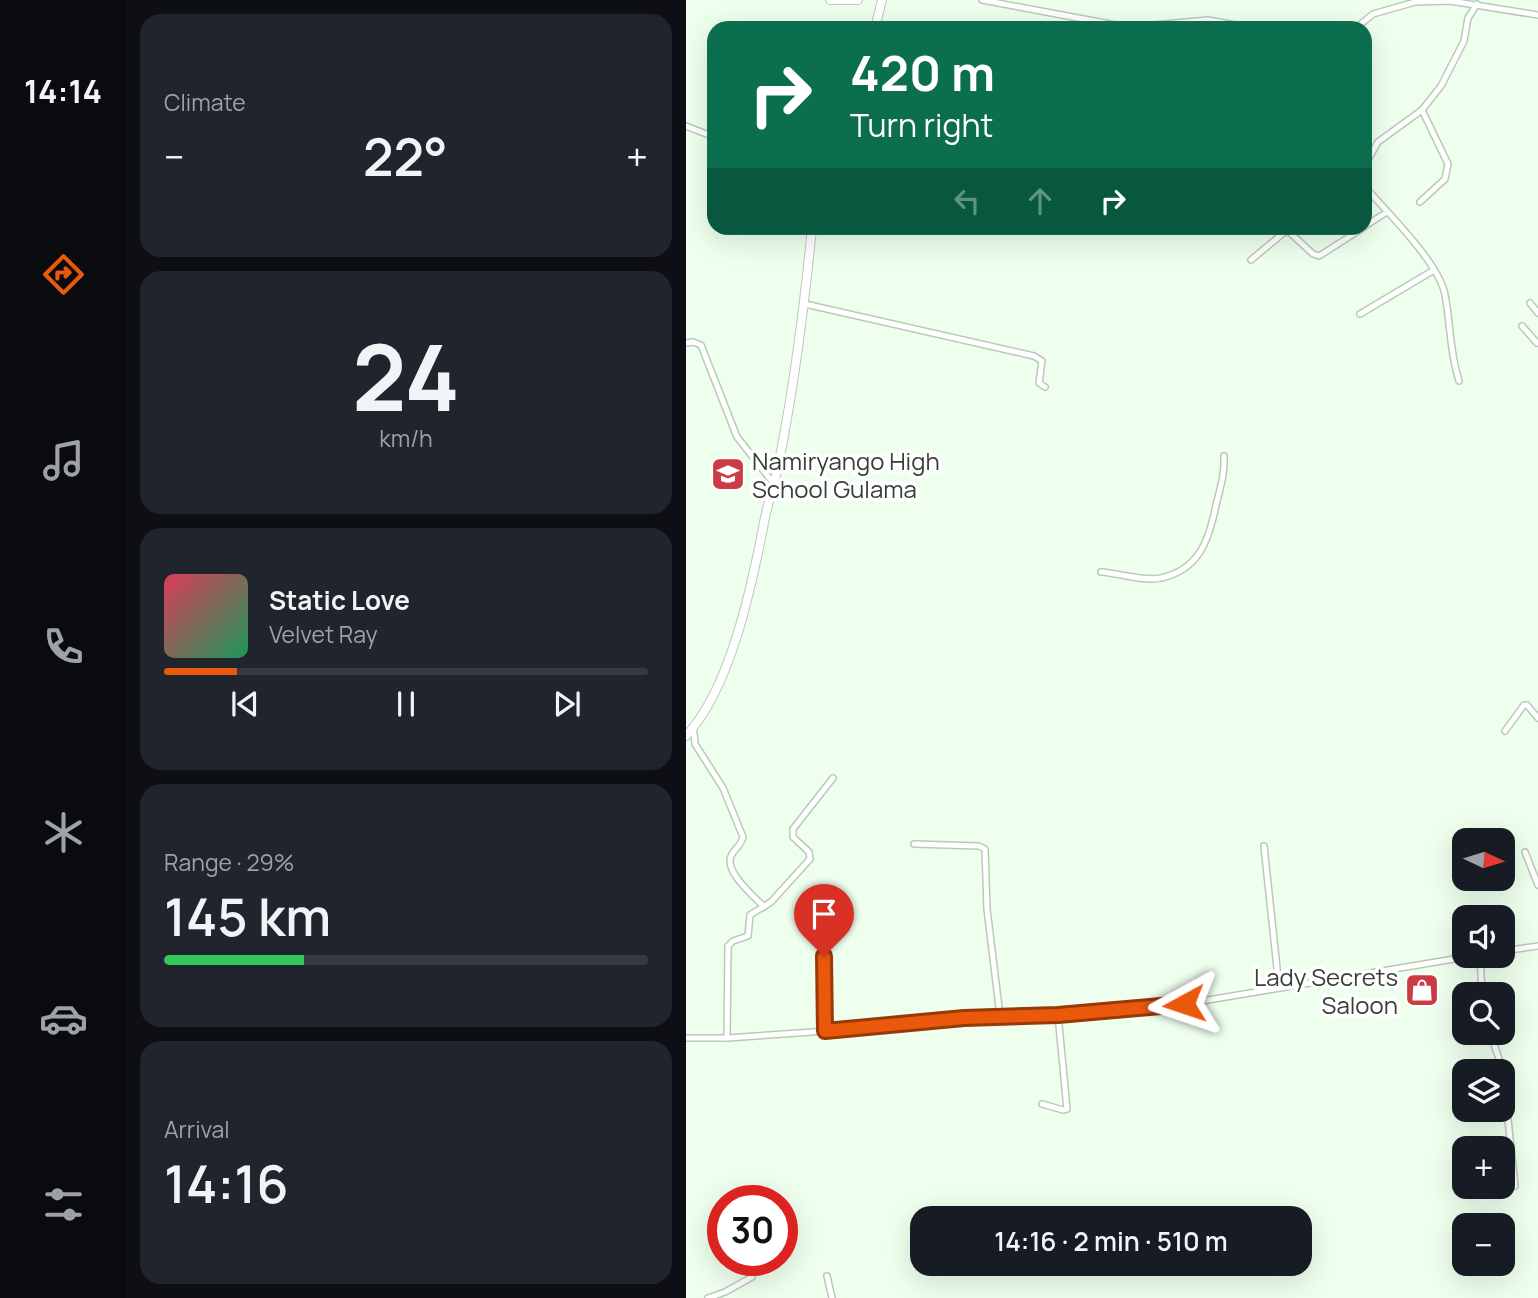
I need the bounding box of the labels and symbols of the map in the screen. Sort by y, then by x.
place label: Namiryango High School Gulama [752,444,940,505]
school or university icon: Namiryango High School Gulama [709,455,747,493]
north arrow [1452,828,1516,891]
pin [794,884,854,956]
place label: Lady Secrets Saloon [1254,960,1398,1021]
position arrow [1147,967,1221,1041]
shop icon: Lady Secrets Saloon [1403,971,1441,1009]
speed limit sign: 30 [707,1185,798,1276]

